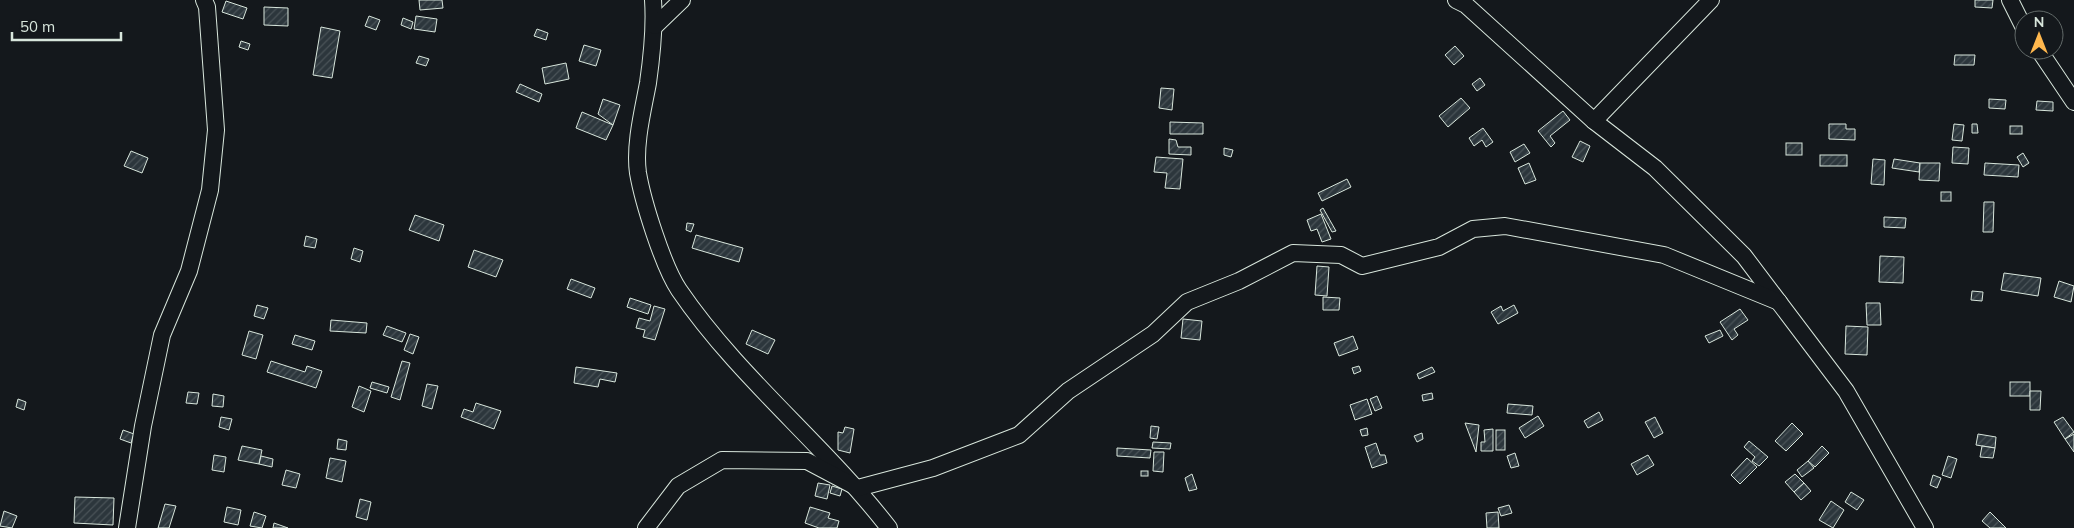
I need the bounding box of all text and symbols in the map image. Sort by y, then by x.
scale bar [12,10,121,42]
north arrow [2014,10,2064,60]
text: N [2034,13,2044,31]
text: 50 m [20,17,55,36]

